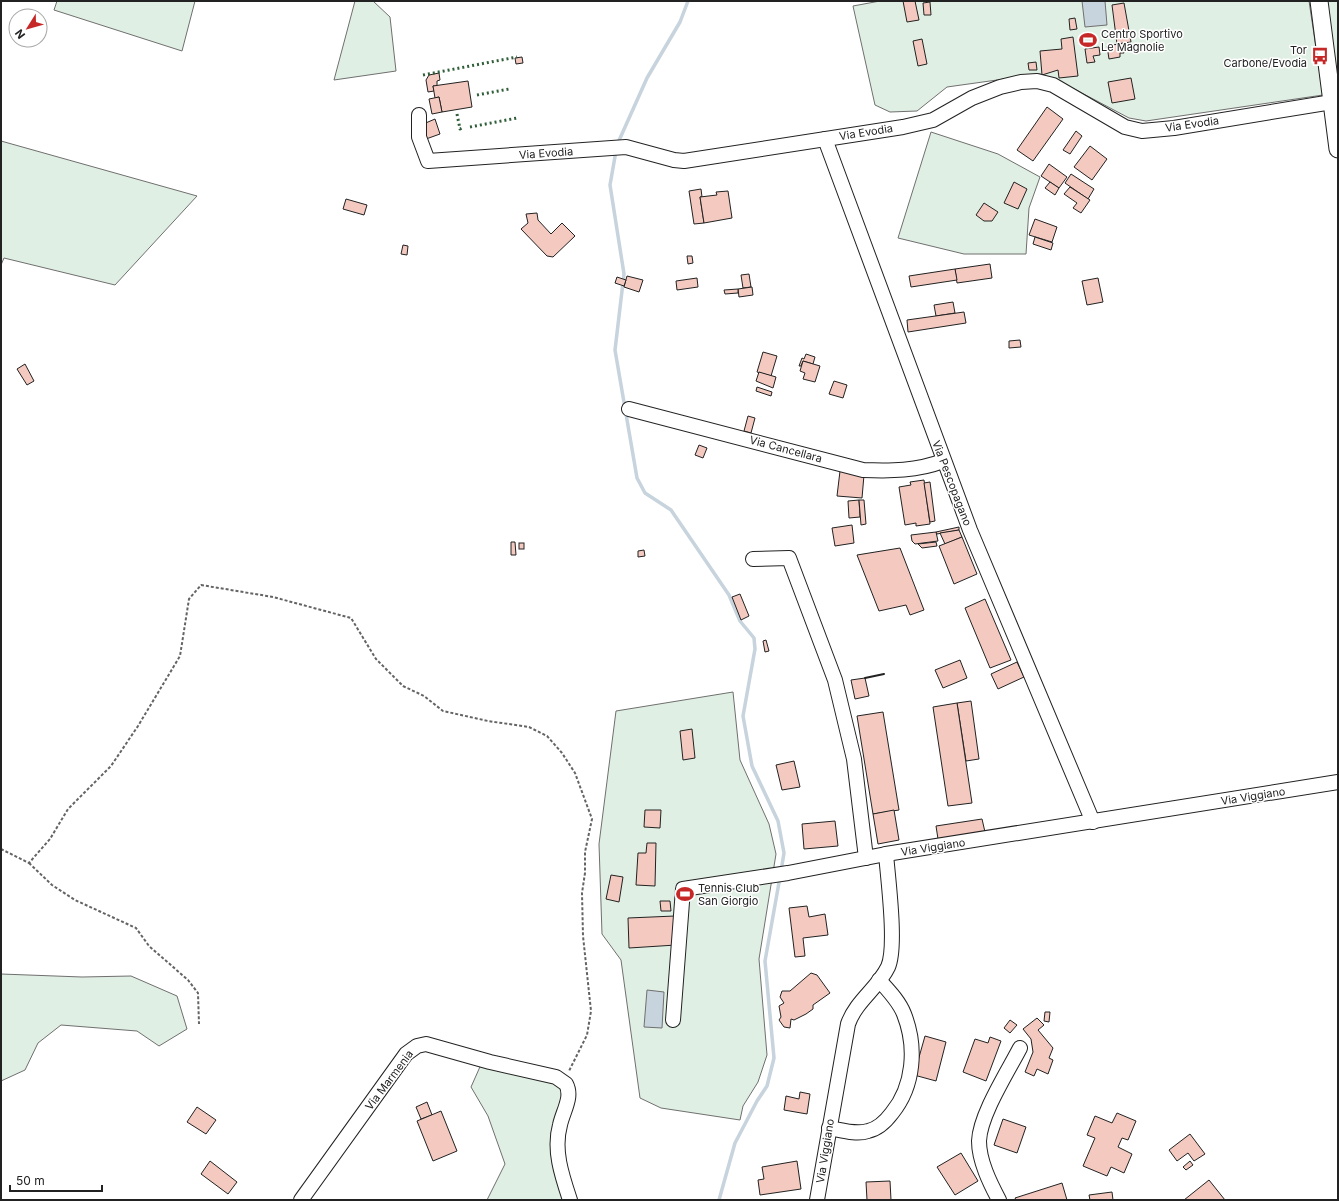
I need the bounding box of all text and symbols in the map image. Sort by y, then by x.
north arrow [8,8,48,48]
text: N [12,26,28,42]
place label: Centro Sportivo Le Magnolie [1101,27,1183,54]
sports icon: Centro Sportivo Le Magnolie [1078,30,1098,50]
place label: Tor Carbone/Evodia [1224,43,1307,70]
bus stop icon: Tor Carbone/Evodia [1310,46,1330,66]
street label: Via Evodia [1164,113,1220,135]
street label: Via Evodia [838,121,894,143]
street label: Via Evodia [518,144,574,162]
street label: Via Cancellara [748,433,824,465]
street label: Via Pescopagano [929,438,975,528]
street label: Via Viggiano [1220,784,1287,808]
street label: Via Viggiano [900,835,967,859]
place label: Tennis Club San Giorgio [698,881,759,908]
sports icon: Tennis Club San Giorgio [675,884,695,904]
street label: Via Marmenia [362,1047,416,1113]
street label: Via Viggiano [813,1117,837,1184]
scale bar [10,1167,102,1193]
text: 50 m [16,1173,45,1188]

